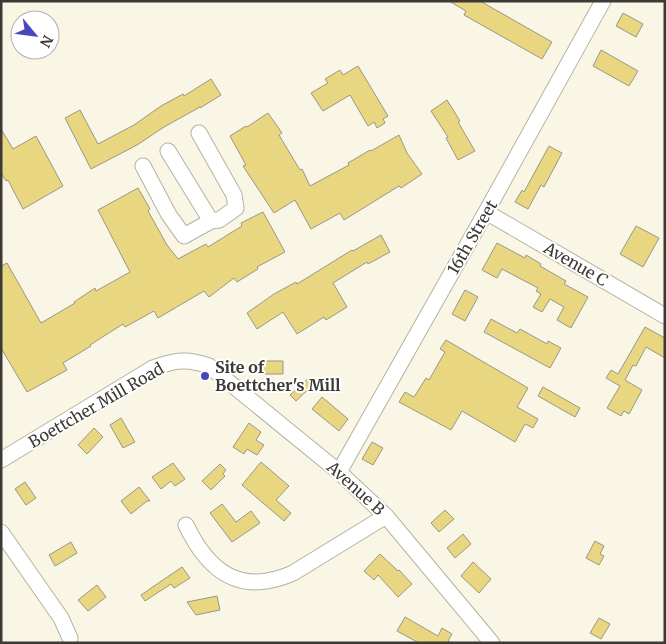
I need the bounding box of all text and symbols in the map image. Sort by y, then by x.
north arrow [10,10,60,60]
text: N [36,32,57,51]
street label: 16th Street [443,196,502,278]
street label: Avenue C [540,237,611,290]
place label: Site of Boettcher's Mill [215,357,340,395]
street label: Boettcher Mill Road [25,358,167,452]
marker: Site of Boettcher's Mill [199,370,211,382]
street label: Avenue B [322,456,389,519]

